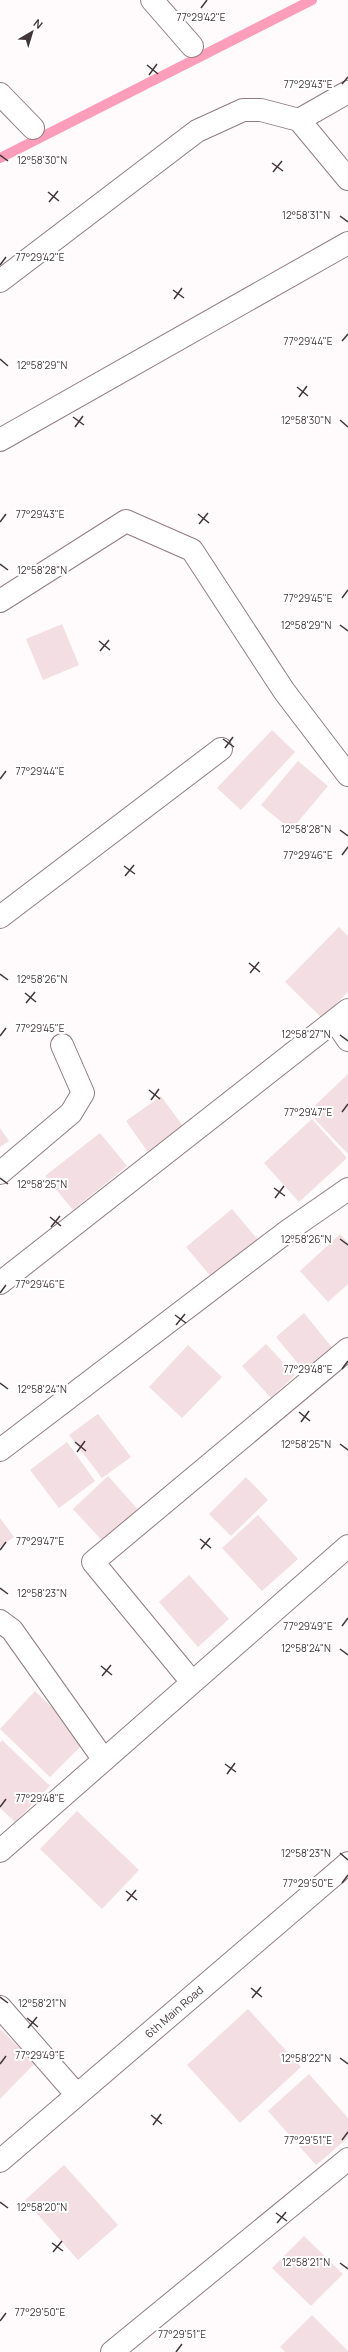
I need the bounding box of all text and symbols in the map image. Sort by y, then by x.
text: 77°29'42"E [177,10,226,24]
north arrow [12,12,52,52]
text: N [31,15,46,32]
text: 77°29'43"E [284,77,333,91]
text: 12°58'30"N [17,153,67,167]
text: 12°58'31"N [282,208,330,222]
text: 77°29'42"E [16,250,65,264]
text: 77°29'44"E [284,334,333,348]
text: 12°58'29"N [17,358,67,372]
text: 12°58'30"N [281,413,331,427]
text: 77°29'43"E [16,507,65,521]
text: 12°58'28"N [17,563,67,577]
text: 77°29'45"E [284,591,333,605]
text: 12°58'29"N [281,618,331,632]
text: 77°29'44"E [16,764,65,778]
text: 12°58'28"N [281,822,331,836]
text: 77°29'46"E [283,848,333,862]
text: 12°58'26"N [17,972,67,986]
text: 77°29'45"E [16,1021,65,1035]
text: 12°58'27"N [281,1027,331,1041]
text: 77°29'47"E [284,1105,332,1119]
text: 12°58'25"N [17,1177,67,1191]
text: 12°58'26"N [281,1232,331,1246]
text: 77°29'46"E [15,1277,65,1291]
text: 77°29'48"E [284,1362,333,1376]
text: 12°58'24"N [17,1382,67,1396]
text: 12°58'25"N [281,1437,331,1451]
text: 77°29'47"E [16,1534,64,1548]
text: 12°58'23"N [17,1586,67,1600]
text: 77°29'49"E [283,1619,333,1633]
text: 12°58'24"N [281,1641,331,1655]
text: 77°29'48"E [16,1791,65,1805]
text: 12°58'23"N [281,1846,331,1860]
text: 77°29'50"E [283,1876,333,1890]
street label: 6th Main Road [141,1982,206,2041]
text: 12°58'21"N [18,1996,66,2010]
text: 77°29'49"E [15,2048,65,2062]
text: 12°58'22"N [281,2051,331,2065]
text: 77°29'51"E [284,2133,332,2147]
text: 12°58'20"N [17,2200,67,2214]
text: 12°58'21"N [282,2255,330,2269]
text: 77°29'50"E [15,2305,65,2319]
text: 77°29'51"E [158,2327,206,2341]

